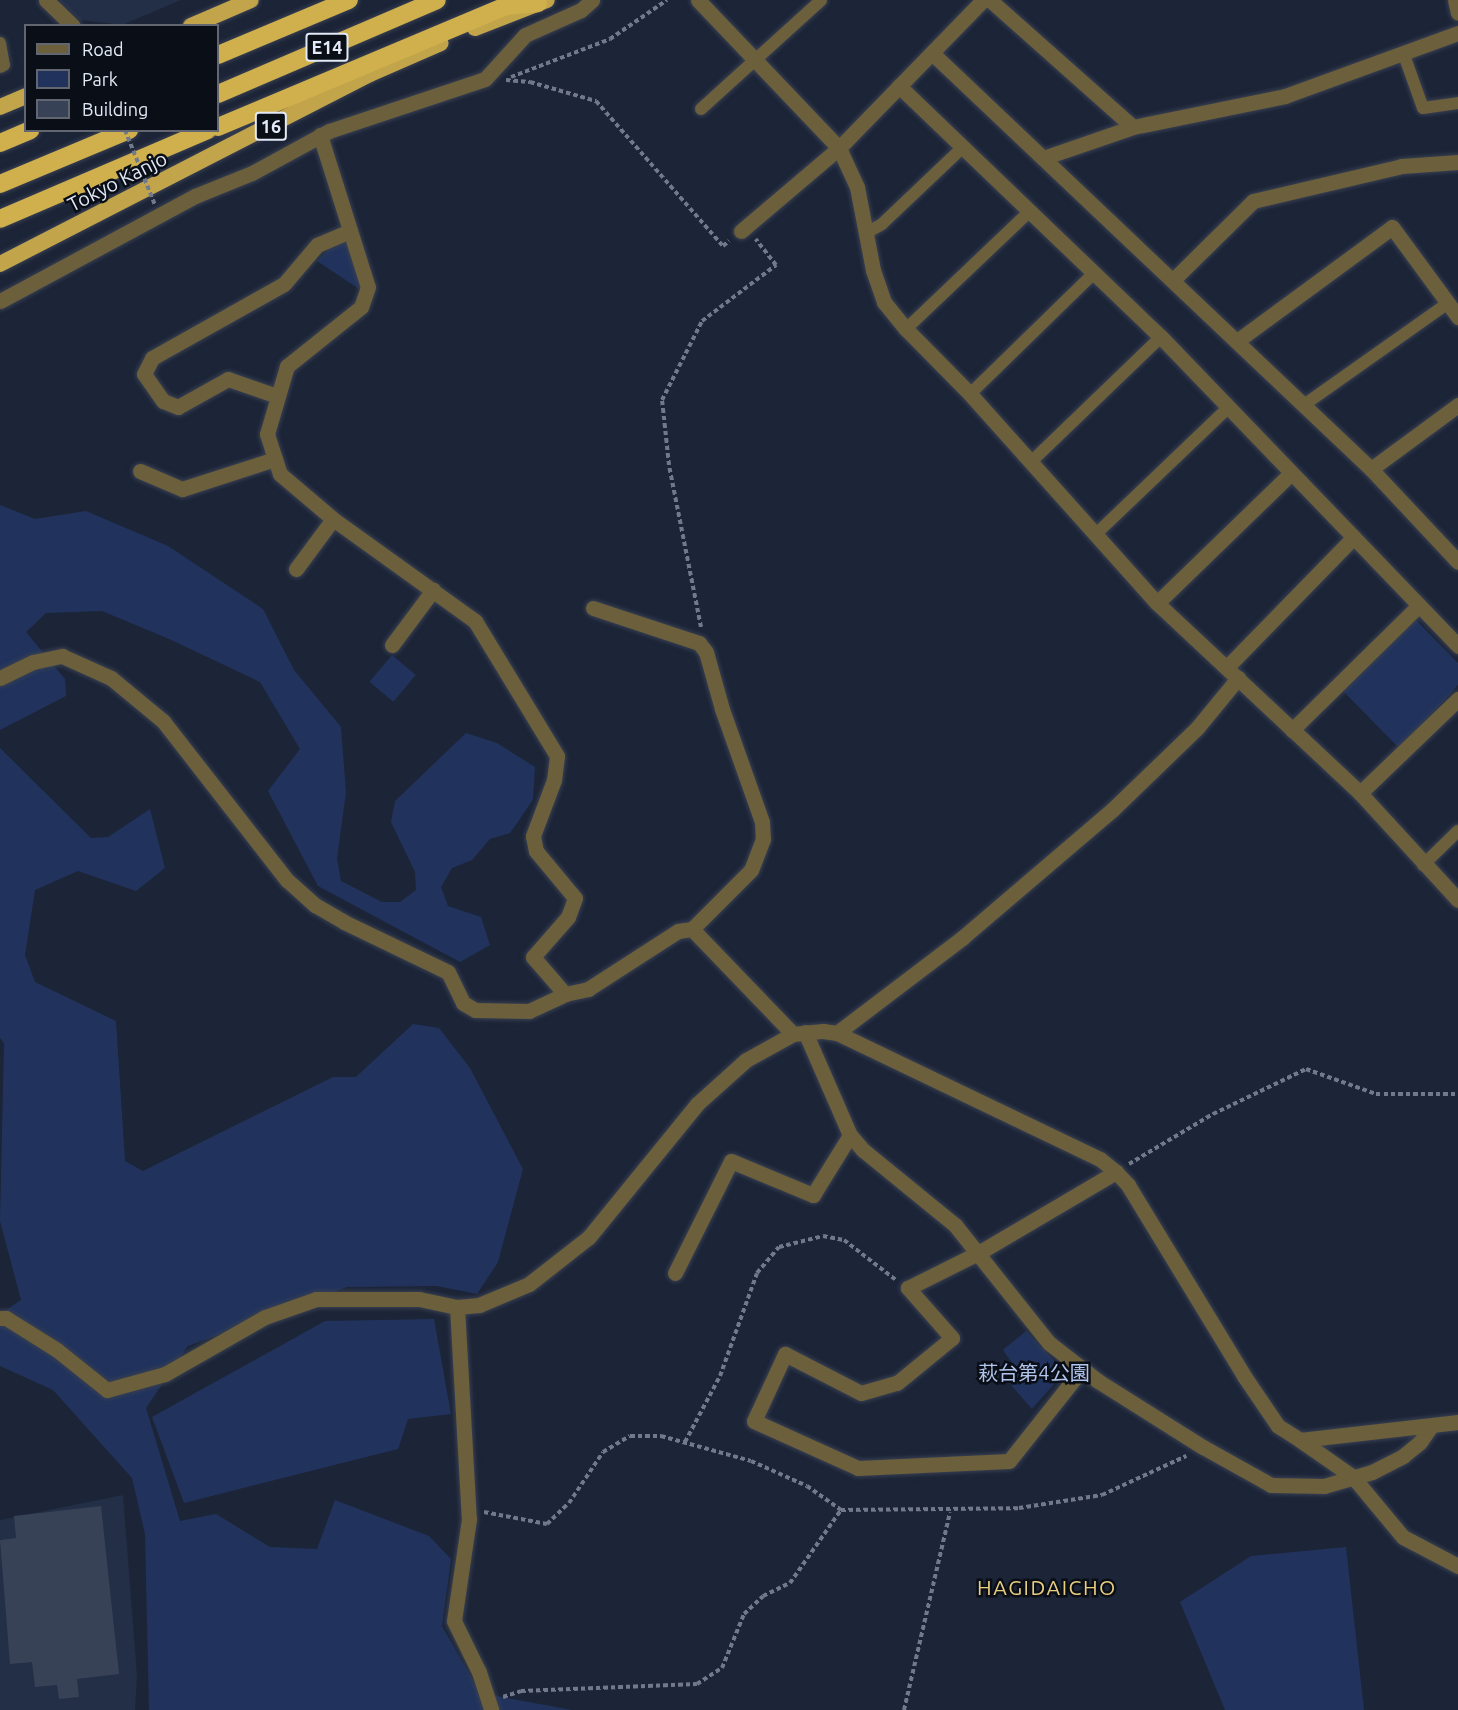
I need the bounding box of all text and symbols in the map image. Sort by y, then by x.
legend [24,24,219,132]
road number: E14 [304,32,350,62]
text: Road [82,39,124,59]
text: Park [82,69,118,89]
text: Building [82,99,148,119]
road number: 16 [254,111,288,141]
street label: Tokyo Kanjo [63,146,171,216]
park label: 萩台第4公園 [978,1360,1090,1384]
district label: HAGIDAICHO [977,1574,1117,1600]

